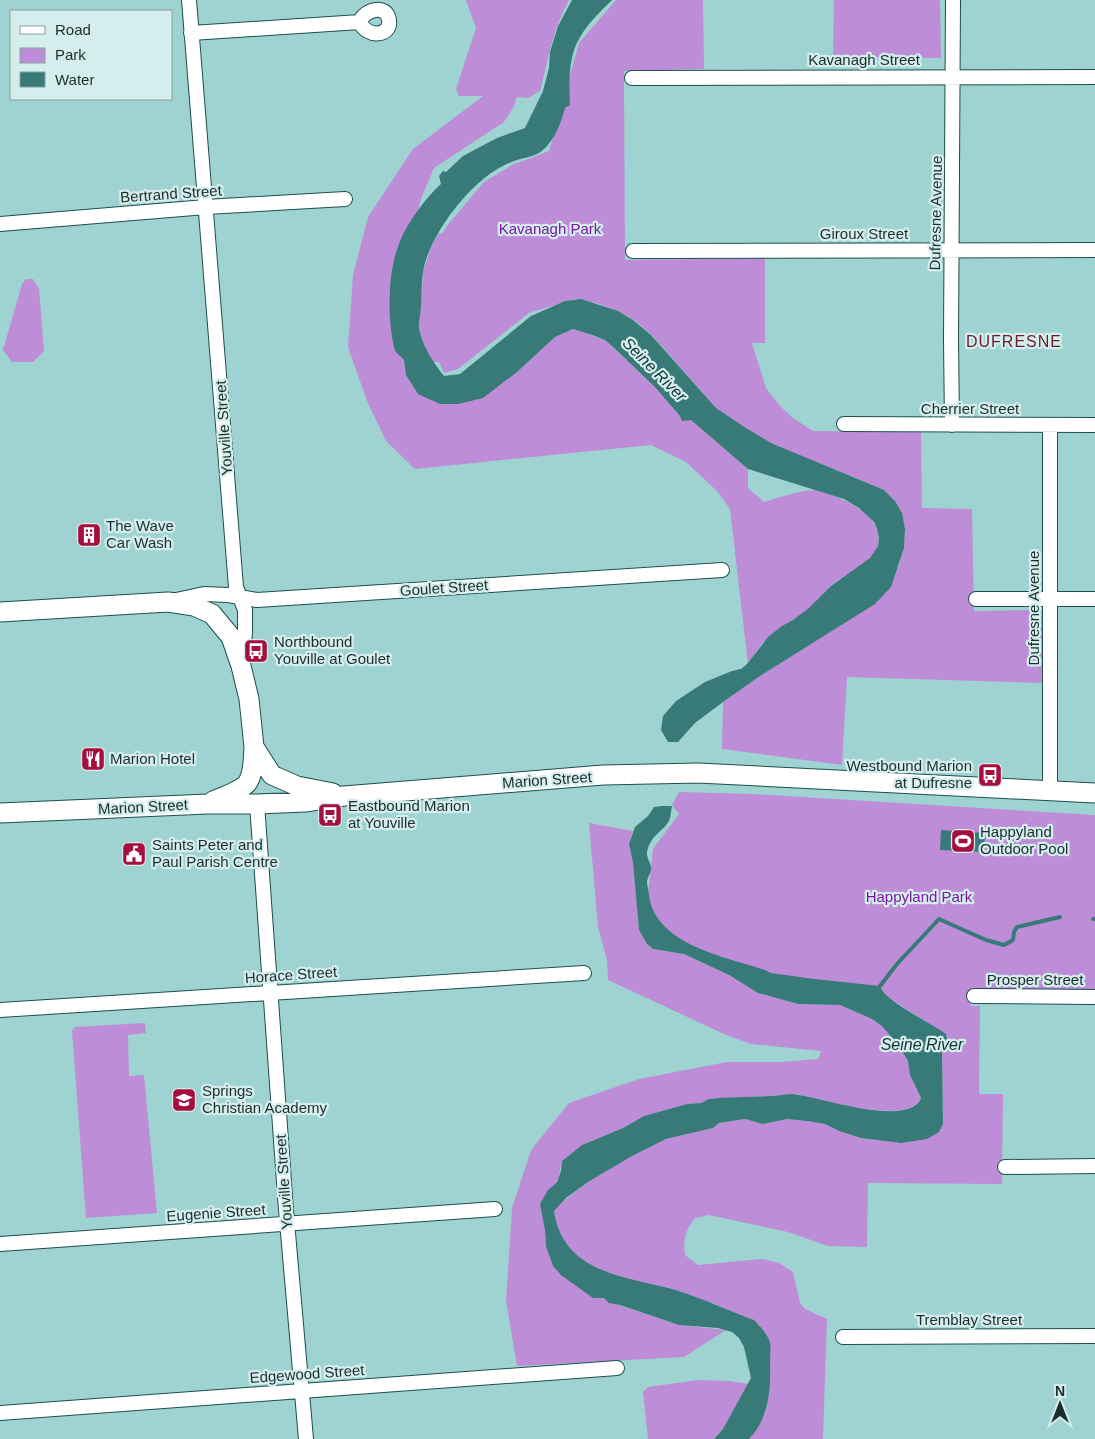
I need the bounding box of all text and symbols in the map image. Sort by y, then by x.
legend [10,10,172,100]
text: Road [55,21,91,38]
text: Park [55,46,86,63]
street label: Kavanagh Street [808,51,921,68]
text: Water [55,71,94,88]
street label: Dufresne Avenue [926,155,945,271]
street label: Bertrand Street [120,181,223,206]
park label: Kavanagh Park [499,220,602,237]
street label: Giroux Street [820,225,909,242]
district label: DUFRESNE [966,333,1062,350]
water label: Seine River [619,334,690,405]
street label: Youville Street [212,379,235,476]
street label: Cherrier Street [921,400,1020,417]
place label: The Wave Car Wash [106,517,174,551]
building icon: The Wave Car Wash [76,522,102,548]
street label: Dufresne Avenue [1025,551,1042,665]
street label: Goulet Street [399,576,489,599]
place label: Northbound Youville at Goulet [274,633,391,667]
bus stop icon: Northbound Youville at Goulet [243,638,269,664]
restaurant icon: Marion Hotel [80,746,106,772]
place label: Marion Hotel [110,750,195,767]
place label: Westbound Marion at Dufresne [846,757,972,791]
bus stop icon: Westbound Marion at Dufresne [977,762,1003,788]
street label: Marion Street [501,768,593,791]
street label: Marion Street [98,796,189,817]
place label: Eastbound Marion at Youville [348,797,470,831]
bus stop icon: Eastbound Marion at Youville [317,802,343,828]
place label: Happyland Outdoor Pool [980,823,1068,857]
sports icon: Happyland Outdoor Pool [950,828,976,854]
place label: Saints Peter and Paul Parish Centre [152,836,278,870]
public building icon: Saints Peter and Paul Parish Centre [121,841,147,867]
park label: Happyland Park [866,888,973,905]
street label: Horace Street [244,963,339,986]
street label: Prosper Street [987,971,1084,988]
water label: Seine River [881,1036,964,1053]
place label: Springs Christian Academy [202,1082,328,1116]
school or university icon: Springs Christian Academy [171,1087,197,1113]
street label: Youville Street [272,1133,295,1230]
street label: Eugenie Street [166,1201,267,1224]
street label: Tremblay Street [916,1311,1023,1328]
street label: Edgewood Street [249,1361,366,1386]
north arrow [1035,1379,1085,1429]
text: N [1055,1383,1065,1399]

